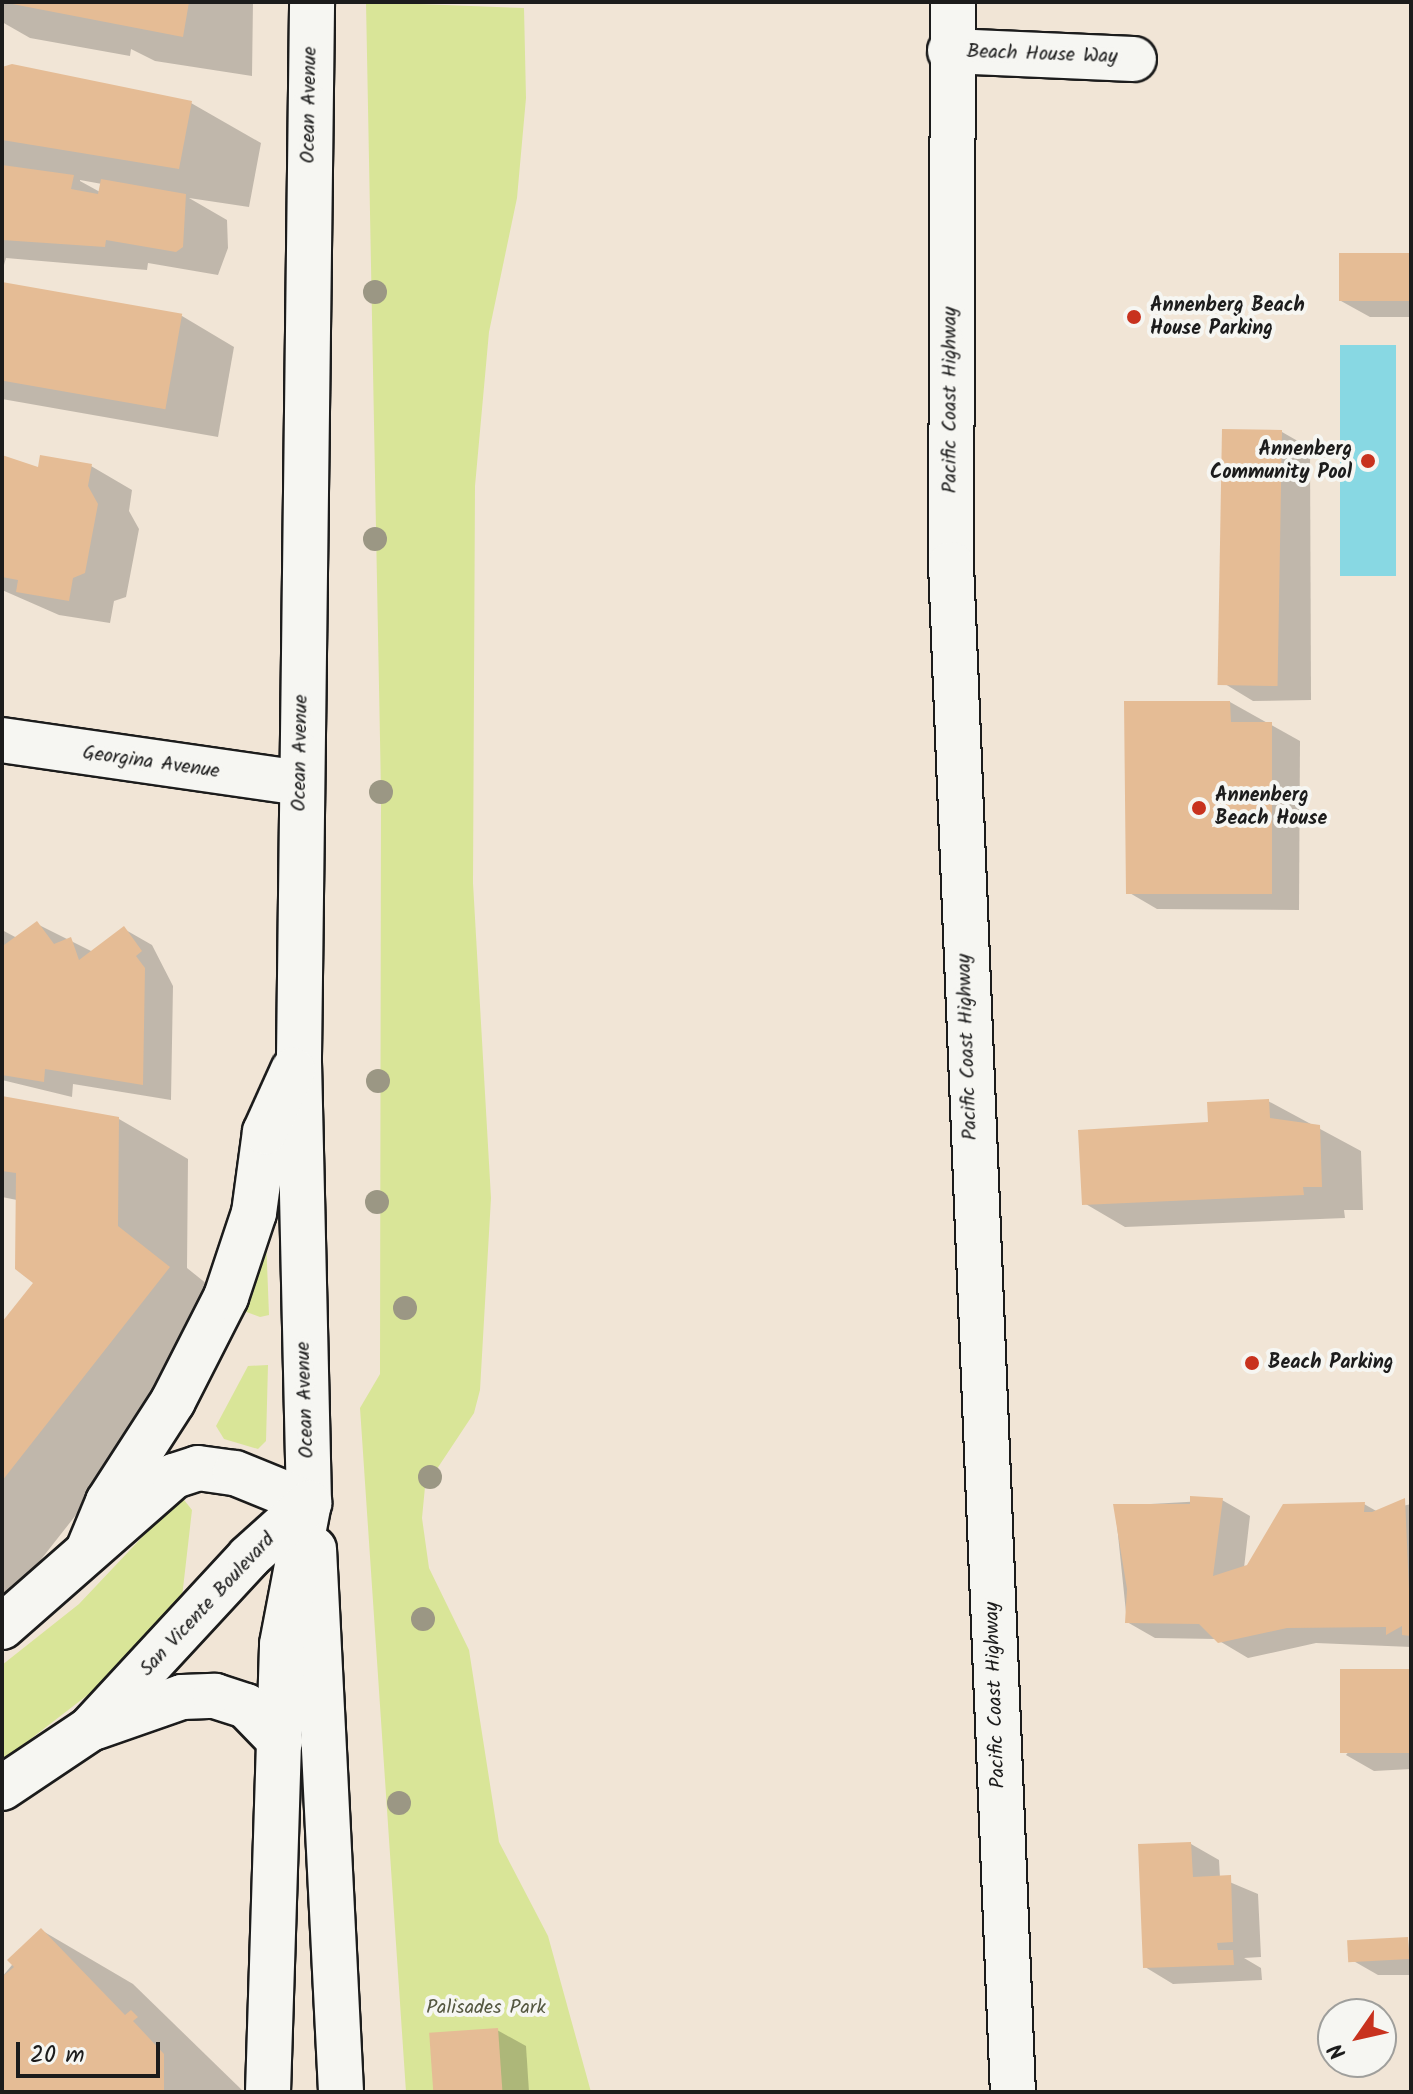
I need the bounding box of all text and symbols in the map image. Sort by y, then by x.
street label: Beach House Way [966,40,1118,70]
street label: Ocean Avenue [297,46,323,164]
place label: Annenberg Beach House Parking [1150,294,1305,341]
street label: Pacific Coast Highway [939,307,963,493]
marker: Annenberg Beach House Parking [1125,308,1143,326]
place label: Annenberg Community Pool [1210,438,1352,485]
marker: Annenberg Community Pool [1359,452,1377,470]
street label: Ocean Avenue [288,694,314,812]
street label: Georgina Avenue [81,742,221,784]
place label: Annenberg Beach House [1215,784,1327,831]
marker: Annenberg Beach House [1190,799,1208,817]
street label: Pacific Coast Highway [953,953,983,1141]
street label: Ocean Avenue [292,1341,320,1459]
place label: Beach Parking [1268,1351,1393,1375]
marker: Beach Parking [1243,1354,1261,1372]
street label: San Vicente Boulevard [135,1528,281,1682]
street label: Pacific Coast Highway [981,1601,1011,1789]
park label: Palisades Park [426,1996,546,2020]
north arrow [1317,1998,1397,2078]
scale bar [20,2026,164,2076]
text: N [1320,2035,1357,2066]
text: 20 m [30,2036,85,2075]

